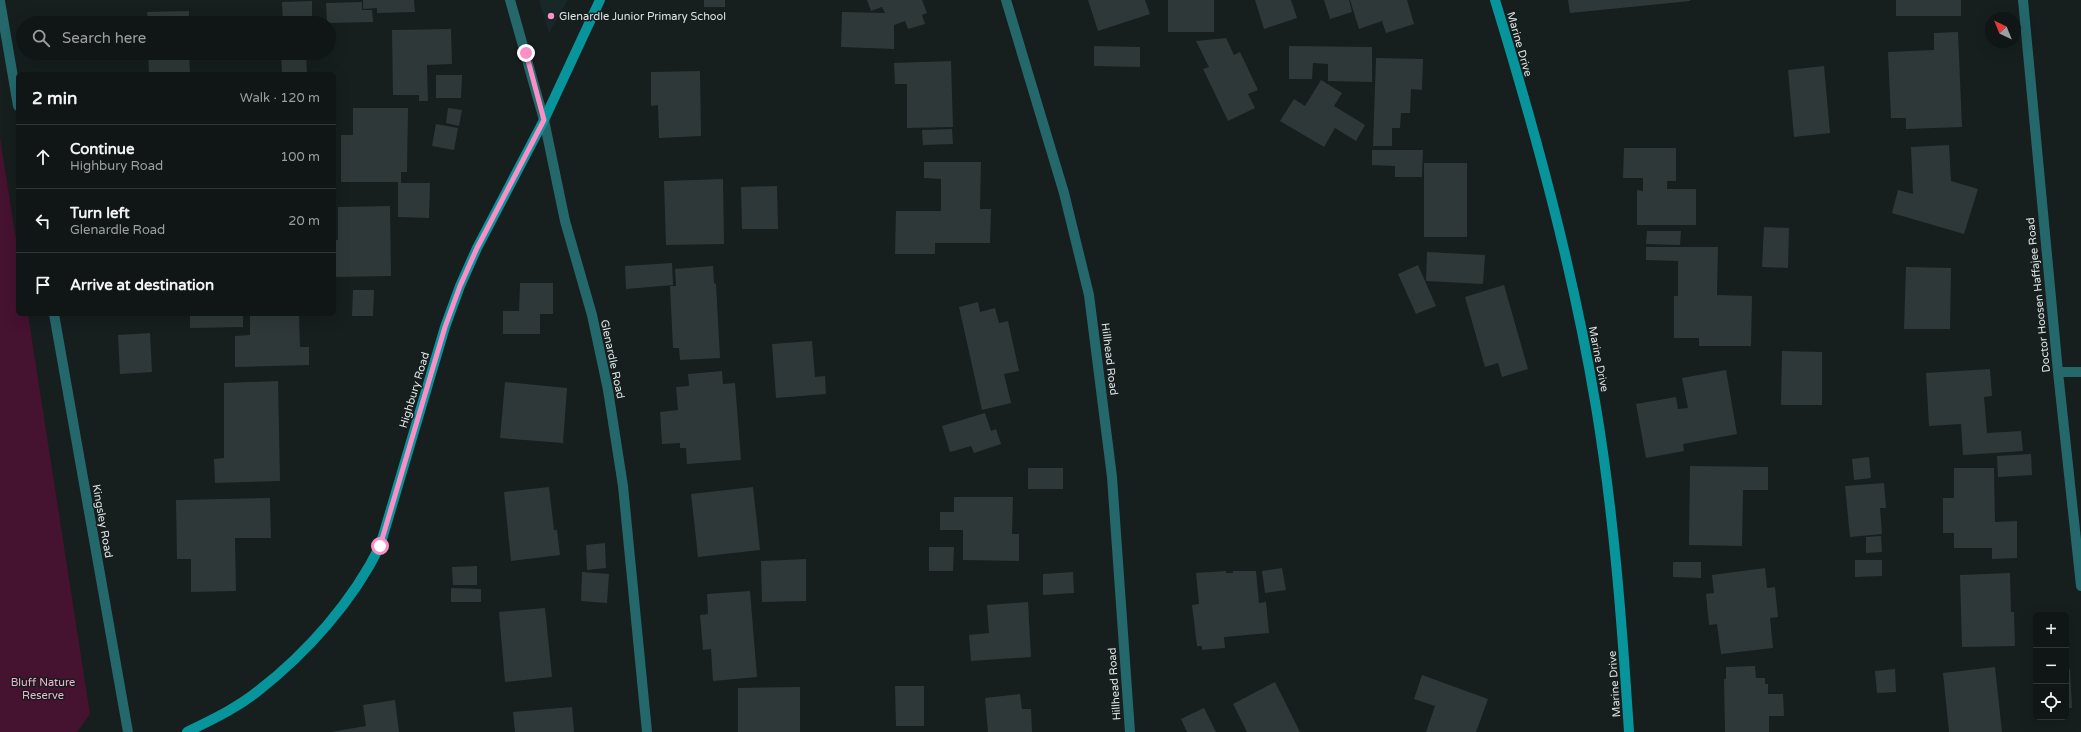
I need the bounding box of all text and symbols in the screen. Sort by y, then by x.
place label: Glenardle Junior Primary School [559,10,726,23]
street label: Marine Drive [1504,10,1535,78]
marker: Glenardle Junior Primary School [546,11,556,21]
north arrow [1985,12,2021,48]
search box [16,16,336,60]
icon: search [30,27,52,49]
text: Search here [62,29,146,47]
route end [517,44,535,62]
text: 2 min [32,88,77,109]
text: Walk · 120 m [240,90,320,106]
text: Continue [70,140,134,158]
icon: ahead [32,146,54,168]
text: 100 m [280,149,320,165]
text: Highbury Road [70,158,163,174]
text: Turn left [70,204,130,222]
icon: left [32,210,54,232]
text: 20 m [288,213,320,229]
street label: Doctor Hoosen Haffajee Road [2024,217,2053,373]
text: Glenardle Road [70,222,165,238]
icon: arrive [32,274,54,296]
text: Arrive at destination [70,276,214,294]
street label: Glenardle Road [598,318,627,400]
street label: Hillhead Road [1099,322,1120,396]
street label: Marine Drive [1586,325,1611,393]
street label: Highbury Road [397,350,432,430]
street label: Kingsley Road [90,483,115,559]
route start [371,537,389,555]
map controls [2033,612,2069,720]
button: + [2033,612,2069,648]
street label: Hillhead Road [1105,647,1124,721]
button: − [2033,648,2069,684]
street label: Marine Drive [1606,650,1623,718]
park label: Bluff Nature Reserve [11,676,75,702]
button: locate [2033,684,2069,720]

